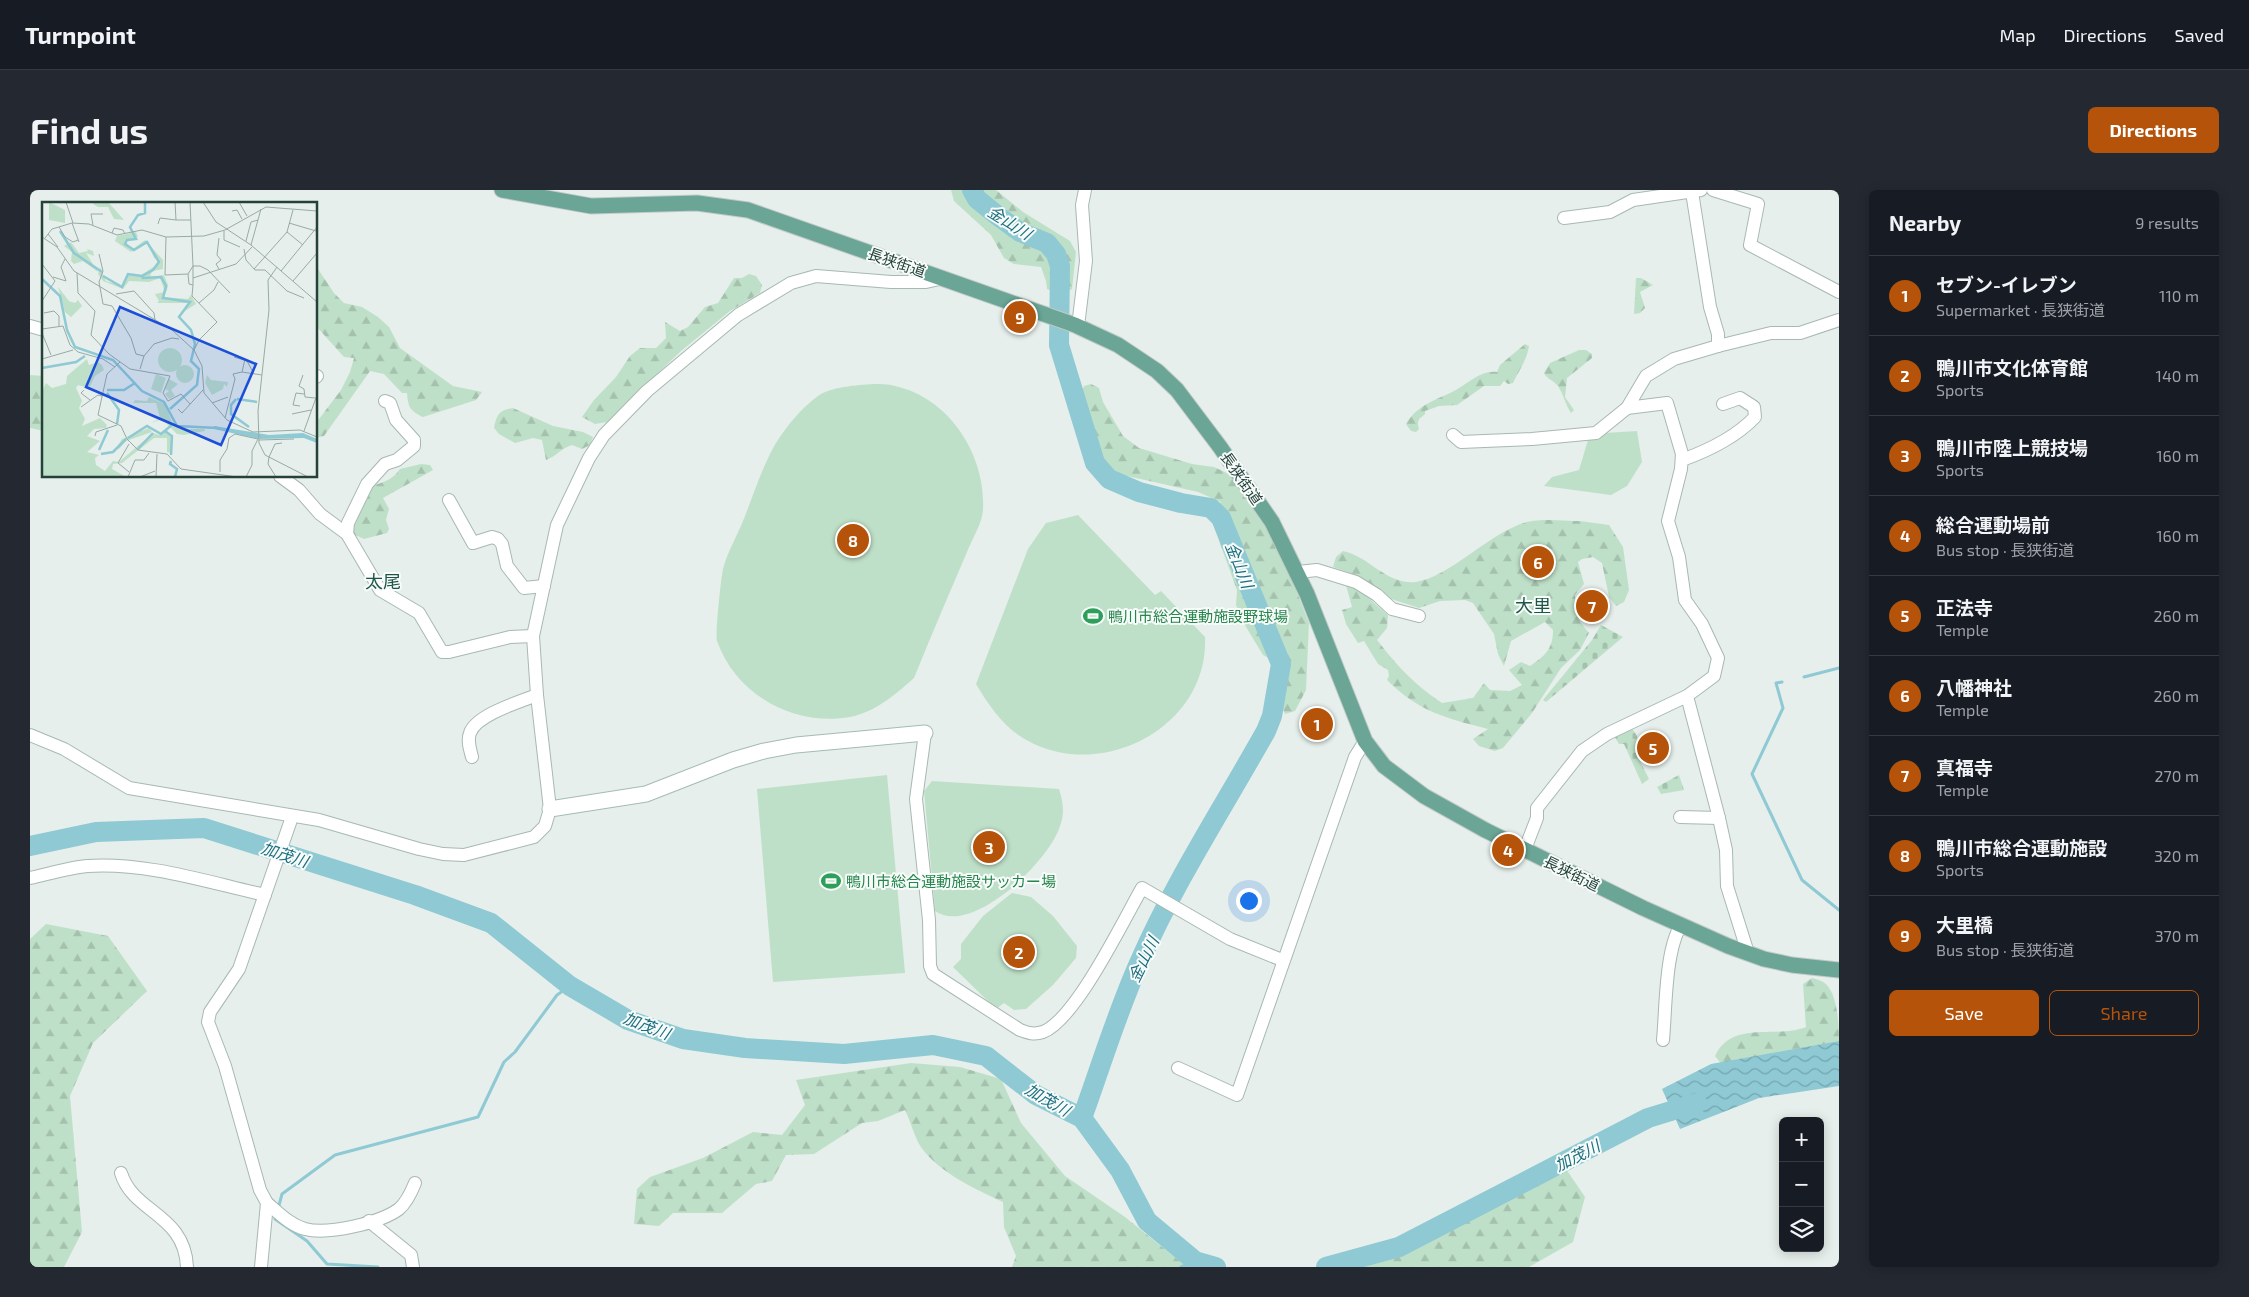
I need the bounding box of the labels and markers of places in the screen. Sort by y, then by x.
pin: 9 [1004,298,1036,336]
pin: 8 [837,521,869,559]
pin: 6 [1522,543,1554,581]
pin: 7 [1576,587,1608,625]
sports icon: 鴨川市総合運動施設野球場 [1082,605,1104,627]
place label: 鴨川市総合運動施設野球場 [1108,607,1288,625]
pin: 1 [1301,705,1333,743]
pin: 5 [1637,729,1669,767]
pin: 3 [973,828,1005,866]
pin: 4 [1492,831,1524,869]
sports icon: 鴨川市総合運動施設サッカー場 [820,870,842,892]
place label: 鴨川市総合運動施設サッカー場 [846,872,1056,890]
pin: 2 [1003,933,1035,971]

